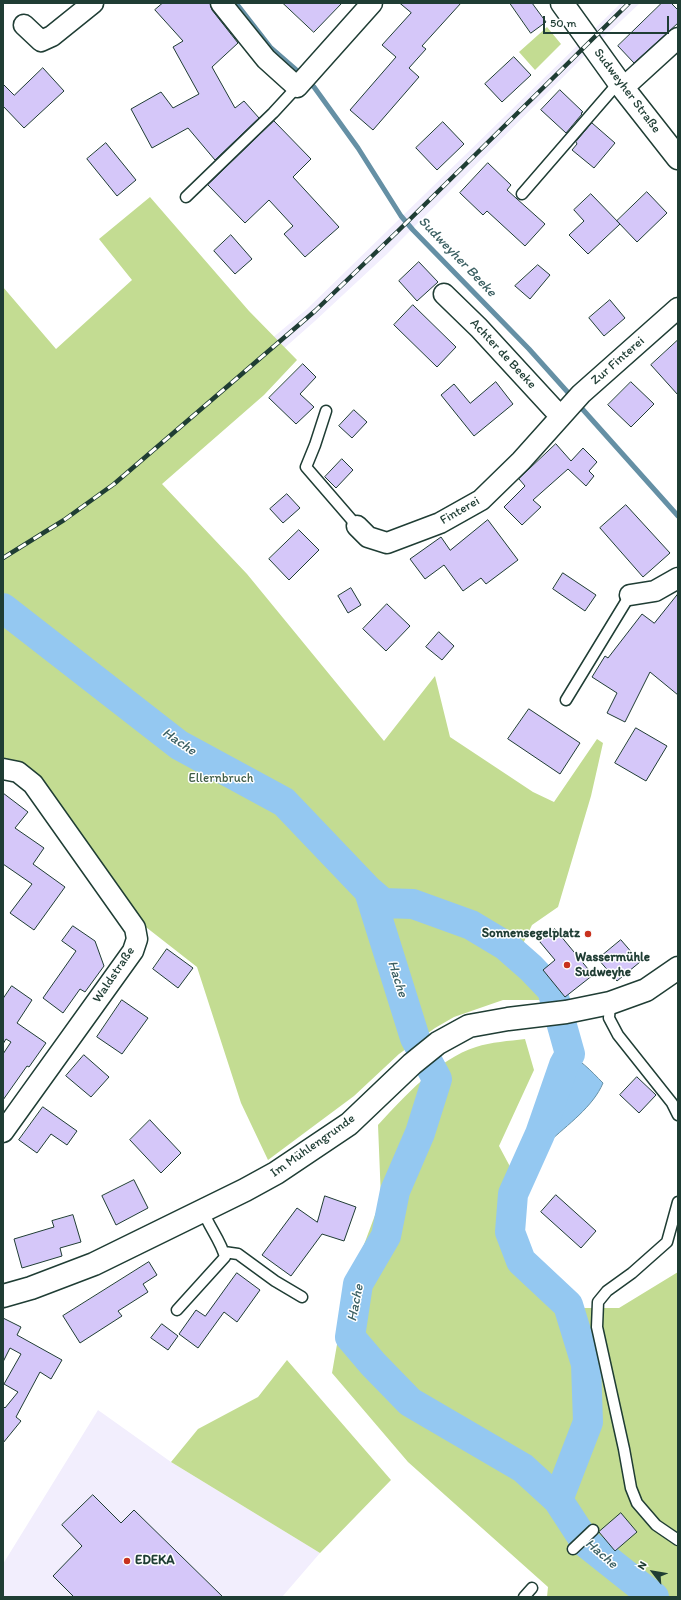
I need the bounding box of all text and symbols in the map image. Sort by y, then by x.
scale bar [545,8,671,34]
text: 50 m [550,16,576,30]
street label: Sudweyher Straße [590,46,664,136]
water label: Sudweyher Beeke [414,213,500,301]
street label: Achter de Beeke [467,316,539,392]
street label: Zur Finterei [588,334,648,388]
street label: Finterei [437,493,483,529]
water label: Hache [159,725,199,759]
park label: Ellernbruch [189,771,253,787]
place label: Sonnensegelplatz [482,926,580,942]
marker: Sonnensegelplatz [583,929,593,939]
street label: Waldstraße [90,944,138,1006]
place label: Wassermühle Sudweyhe [575,950,650,981]
water label: Hache [383,959,411,999]
marker: Wassermühle Sudweyhe [562,960,572,970]
street label: Im Mühlengrunde [268,1111,358,1181]
water label: Hache [344,1283,368,1323]
water label: Hache [581,1535,621,1573]
north arrow [633,1552,673,1592]
place label: EDEKA [135,1553,175,1569]
marker: EDEKA [122,1556,132,1566]
text: N [635,1559,650,1572]

